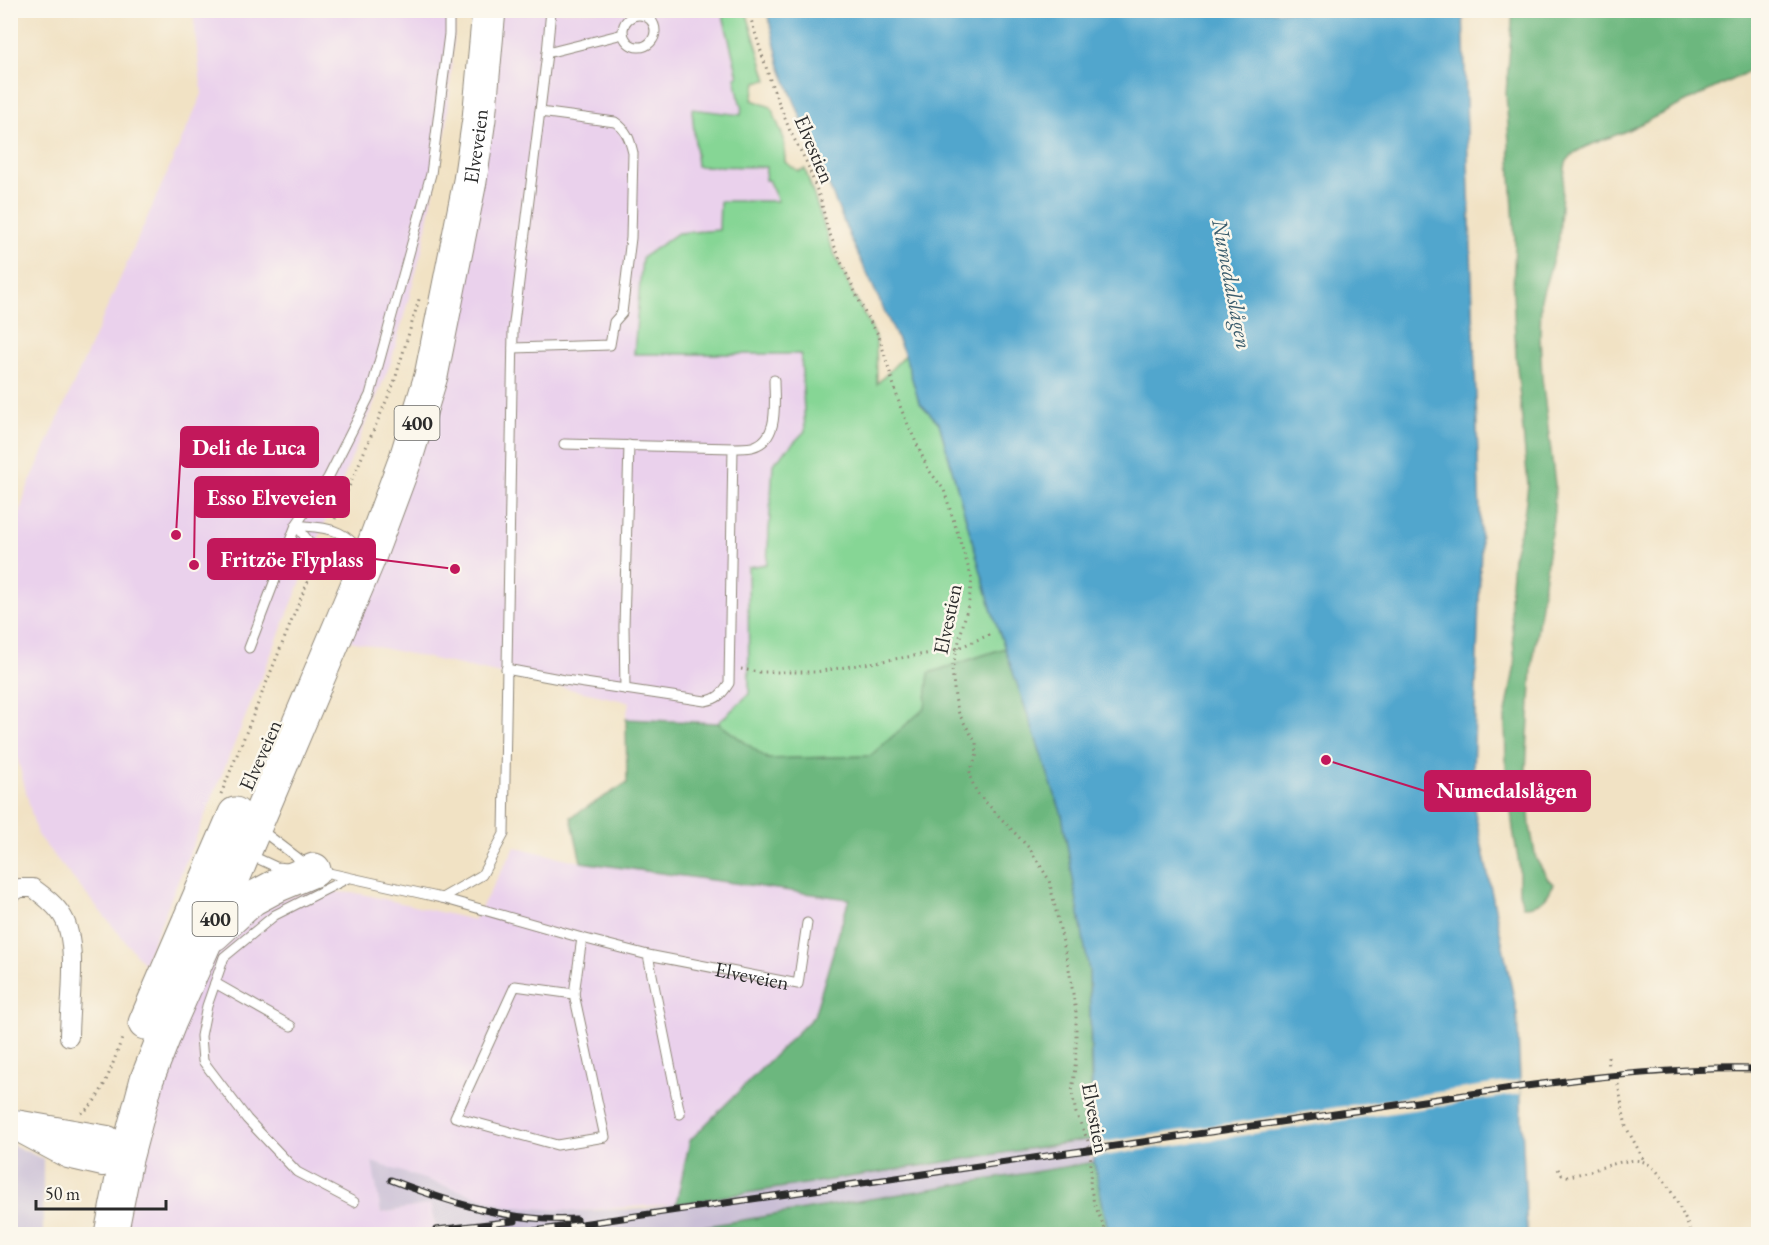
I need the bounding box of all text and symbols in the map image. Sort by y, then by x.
street label: Elveveien [456,108,493,185]
street label: Elvestien [789,111,841,187]
water label: Numedalslågen [1205,216,1259,351]
road number: 400 [394,406,440,440]
callout: Deli de Luca [181,427,318,467]
text: Deli de Luca [192,433,306,462]
callout: Esso Elveveien [195,477,349,517]
text: Esso Elveveien [207,483,338,512]
callout: Fritzöe Flyplass [208,539,375,579]
text: Fritzöe Flyplass [221,545,363,574]
street label: Elvestien [926,581,968,657]
street label: Elveveien [232,715,288,795]
callout: Numedalslågen [1425,771,1590,811]
text: Numedalslågen [1436,776,1578,805]
road number: 400 [192,902,238,936]
street label: Elveveien [713,955,792,996]
street label: Elvestien [1076,1080,1116,1156]
scale bar [36,1173,166,1211]
text: 50 m [45,1182,80,1205]

